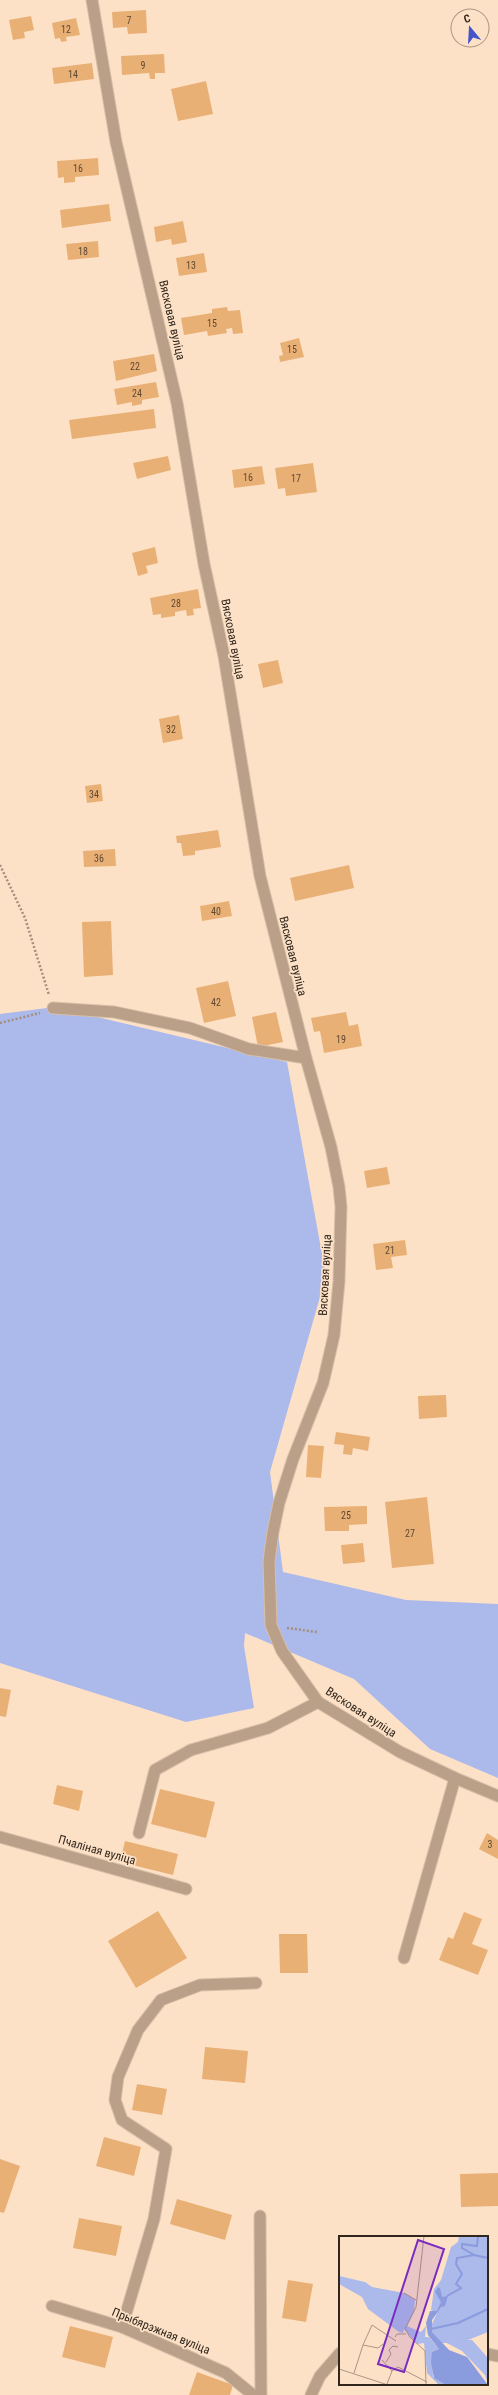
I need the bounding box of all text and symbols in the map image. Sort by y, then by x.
north arrow [450,8,490,48]
text: С [462,12,472,26]
house number: 7 [127,15,132,26]
house number: 12 [61,24,71,35]
house number: 9 [141,60,146,71]
house number: 14 [68,69,78,80]
house number: 16 [73,163,83,174]
house number: 18 [78,246,88,257]
house number: 13 [186,260,196,271]
street label: Вясковая вуліца [156,279,188,362]
house number: 15 [207,318,217,329]
house number: 15 [287,344,297,355]
house number: 22 [130,361,140,372]
house number: 24 [132,388,142,399]
house number: 16 [243,472,253,483]
house number: 17 [291,473,301,484]
house number: 28 [171,598,181,609]
street label: Вясковая вуліца [218,598,248,681]
house number: 32 [166,724,176,735]
house number: 34 [89,789,99,800]
house number: 36 [94,853,104,864]
house number: 40 [211,906,221,917]
street label: Вясковая вуліца [276,915,310,997]
house number: 42 [211,997,221,1008]
house number: 19 [336,1034,346,1045]
street label: Вясковая вуліца [316,1234,334,1316]
house number: 21 [385,1245,395,1256]
house number: 25 [341,1510,351,1521]
house number: 27 [405,1528,415,1539]
street label: Вясковая вуліца [323,1684,399,1740]
street label: Пчаліная вуліца [57,1832,138,1868]
house number: 3 [488,1839,493,1850]
inset map [339,2236,488,2385]
street label: Прыбярэжная вуліца [110,2305,212,2357]

